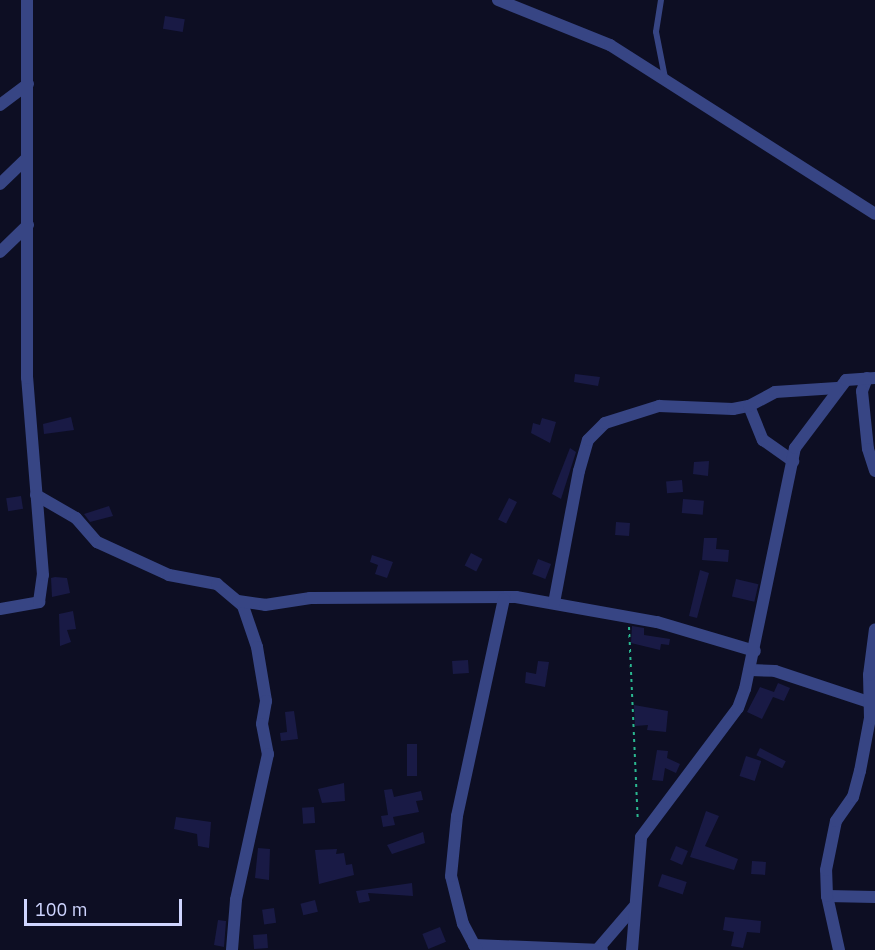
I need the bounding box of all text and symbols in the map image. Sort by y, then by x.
scale bar [27,887,184,925]
text: 100 m [35,898,87,921]

